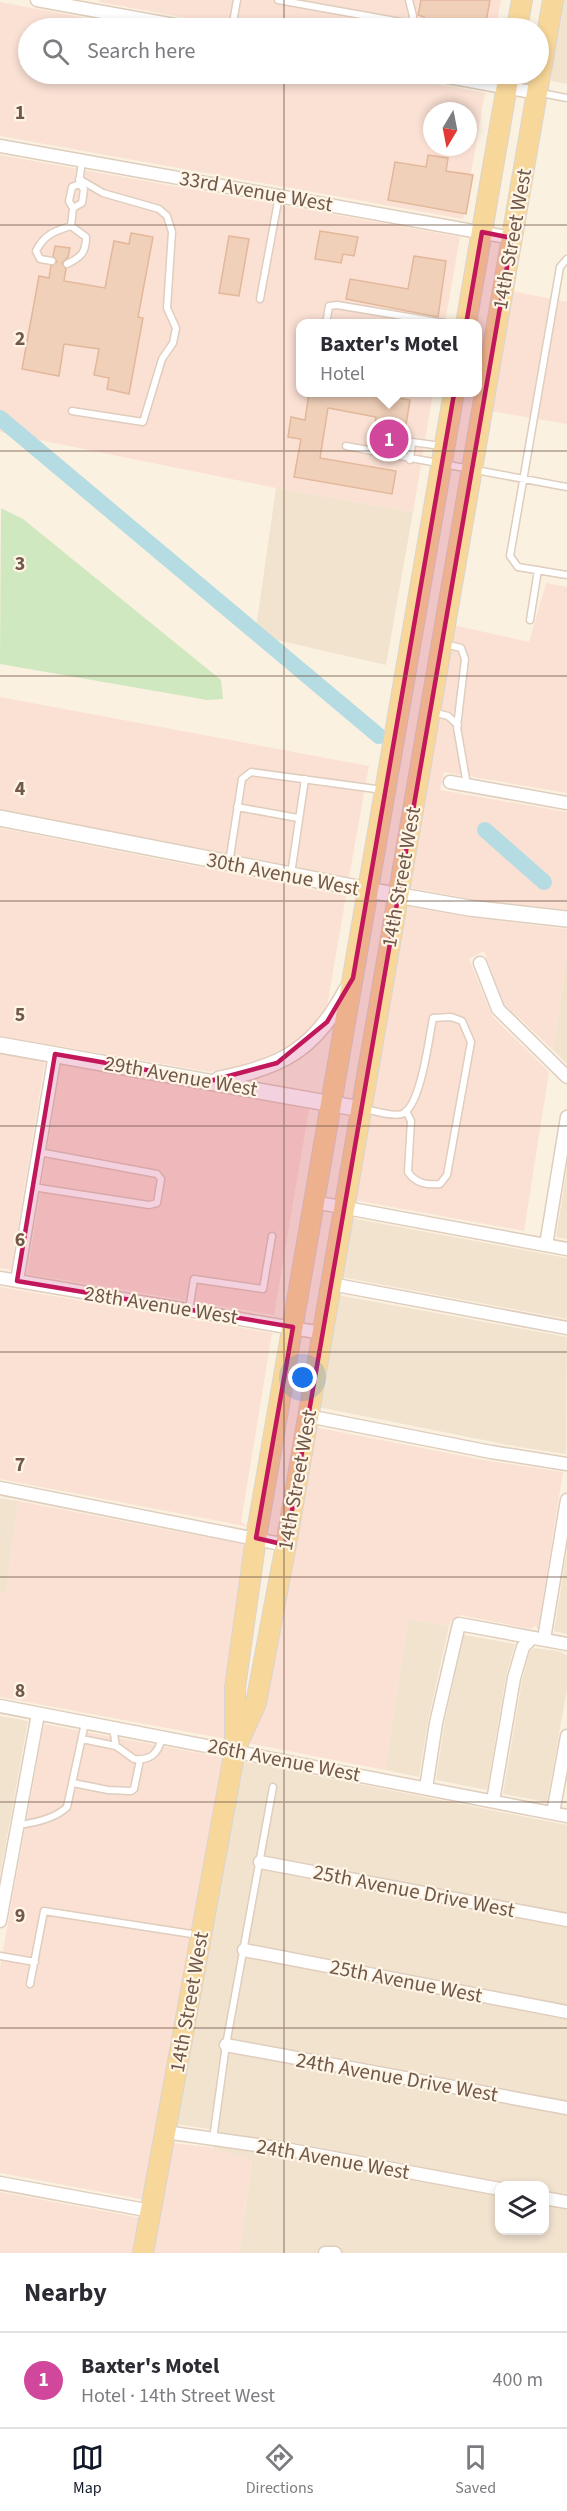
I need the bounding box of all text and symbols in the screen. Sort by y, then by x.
search box [18,18,549,84]
icon: search [39,35,72,68]
text: Search here [87,35,195,67]
text: 1 [15,99,25,127]
north arrow [423,102,477,156]
street label: 33rd Avenue West [177,163,335,219]
street label: 14th Street West [485,166,539,312]
popup [296,319,482,397]
text: 2 [15,325,25,353]
text: Baxter's Motel [320,328,458,360]
text: Hotel [320,360,365,388]
pin: 1 [370,416,408,462]
text: 3 [15,550,25,578]
text: 4 [15,775,26,803]
street label: 14th Street West [374,804,428,950]
street label: 30th Avenue West [204,844,362,904]
text: 5 [15,1001,25,1029]
street label: 29th Avenue West [102,1048,260,1104]
text: 6 [15,1226,25,1254]
street label: 28th Avenue West [82,1278,240,1332]
your location [288,1363,317,1392]
street label: 14th Street West [270,1407,324,1553]
text: 7 [15,1451,25,1479]
text: 8 [15,1677,25,1705]
street label: 26th Avenue West [205,1730,363,1790]
street label: 25th Avenue Drive West [311,1857,517,1925]
text: 9 [15,1902,25,1930]
street label: 14th Street West [162,1929,216,2075]
street label: 25th Avenue West [327,1951,485,2011]
street label: 24th Avenue Drive West [294,2044,500,2110]
street label: 24th Avenue West [254,2131,412,2187]
map controls [495,2181,549,2235]
button: layers [495,2181,549,2235]
text: Nearby [24,2274,107,2311]
text: Baxter's Motel [81,2350,219,2382]
text: 1 [38,2366,49,2394]
text: 400 m [493,2366,543,2394]
text: Hotel · 14th Street West [81,2382,275,2410]
tab: Map [71,2441,104,2499]
tab: Directions [246,2441,313,2499]
tab: Saved [455,2441,496,2499]

